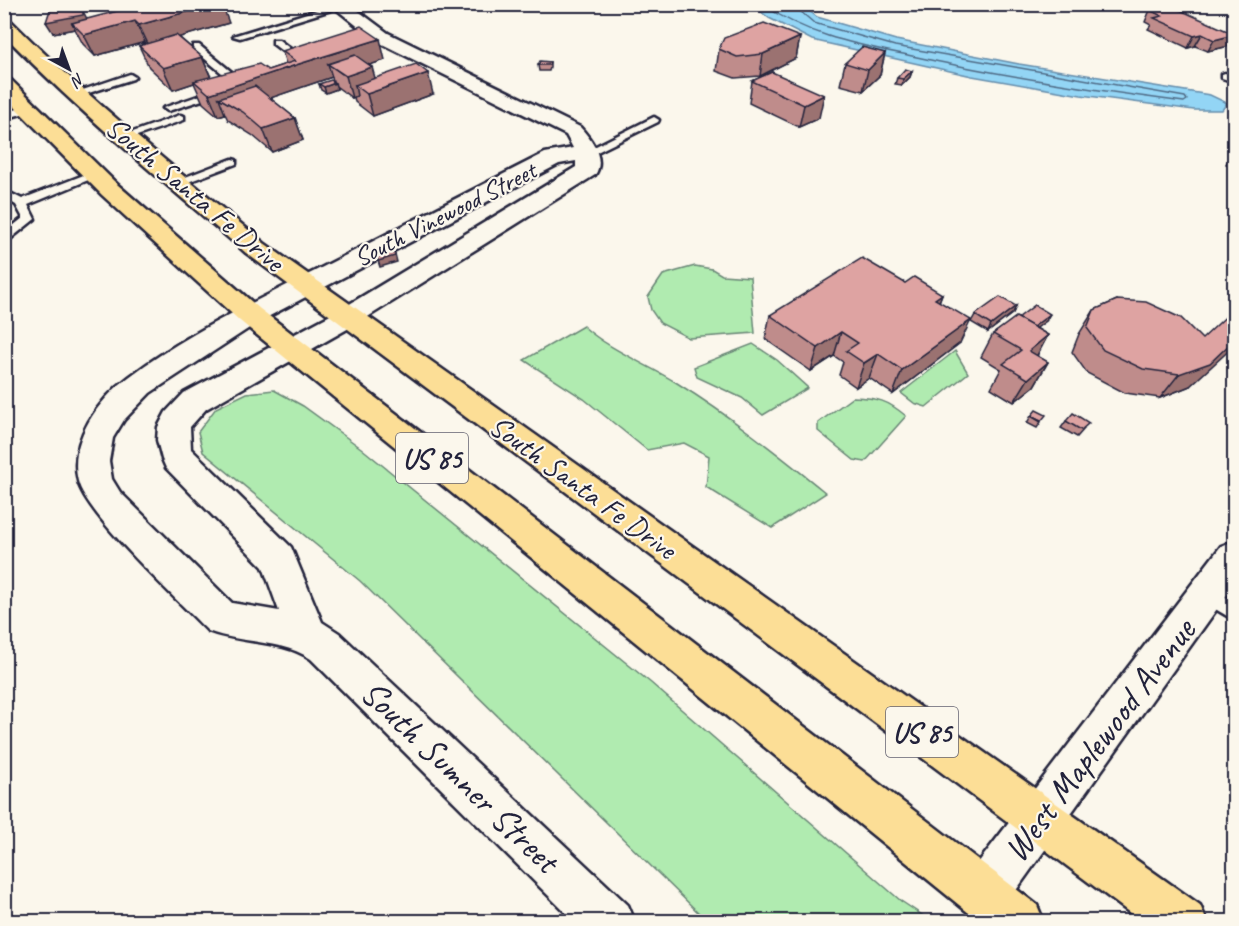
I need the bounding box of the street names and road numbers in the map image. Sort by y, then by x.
street label: South Santa Fe Drive [98,108,294,281]
street label: South Vinewood Street [348,153,544,274]
street label: South Santa Fe Drive [482,406,686,569]
road number: US 85 [396,433,468,483]
street label: West Maplewood Avenue [993,608,1207,871]
street label: South Sumner Street [351,670,571,884]
road number: US 85 [886,707,958,757]

